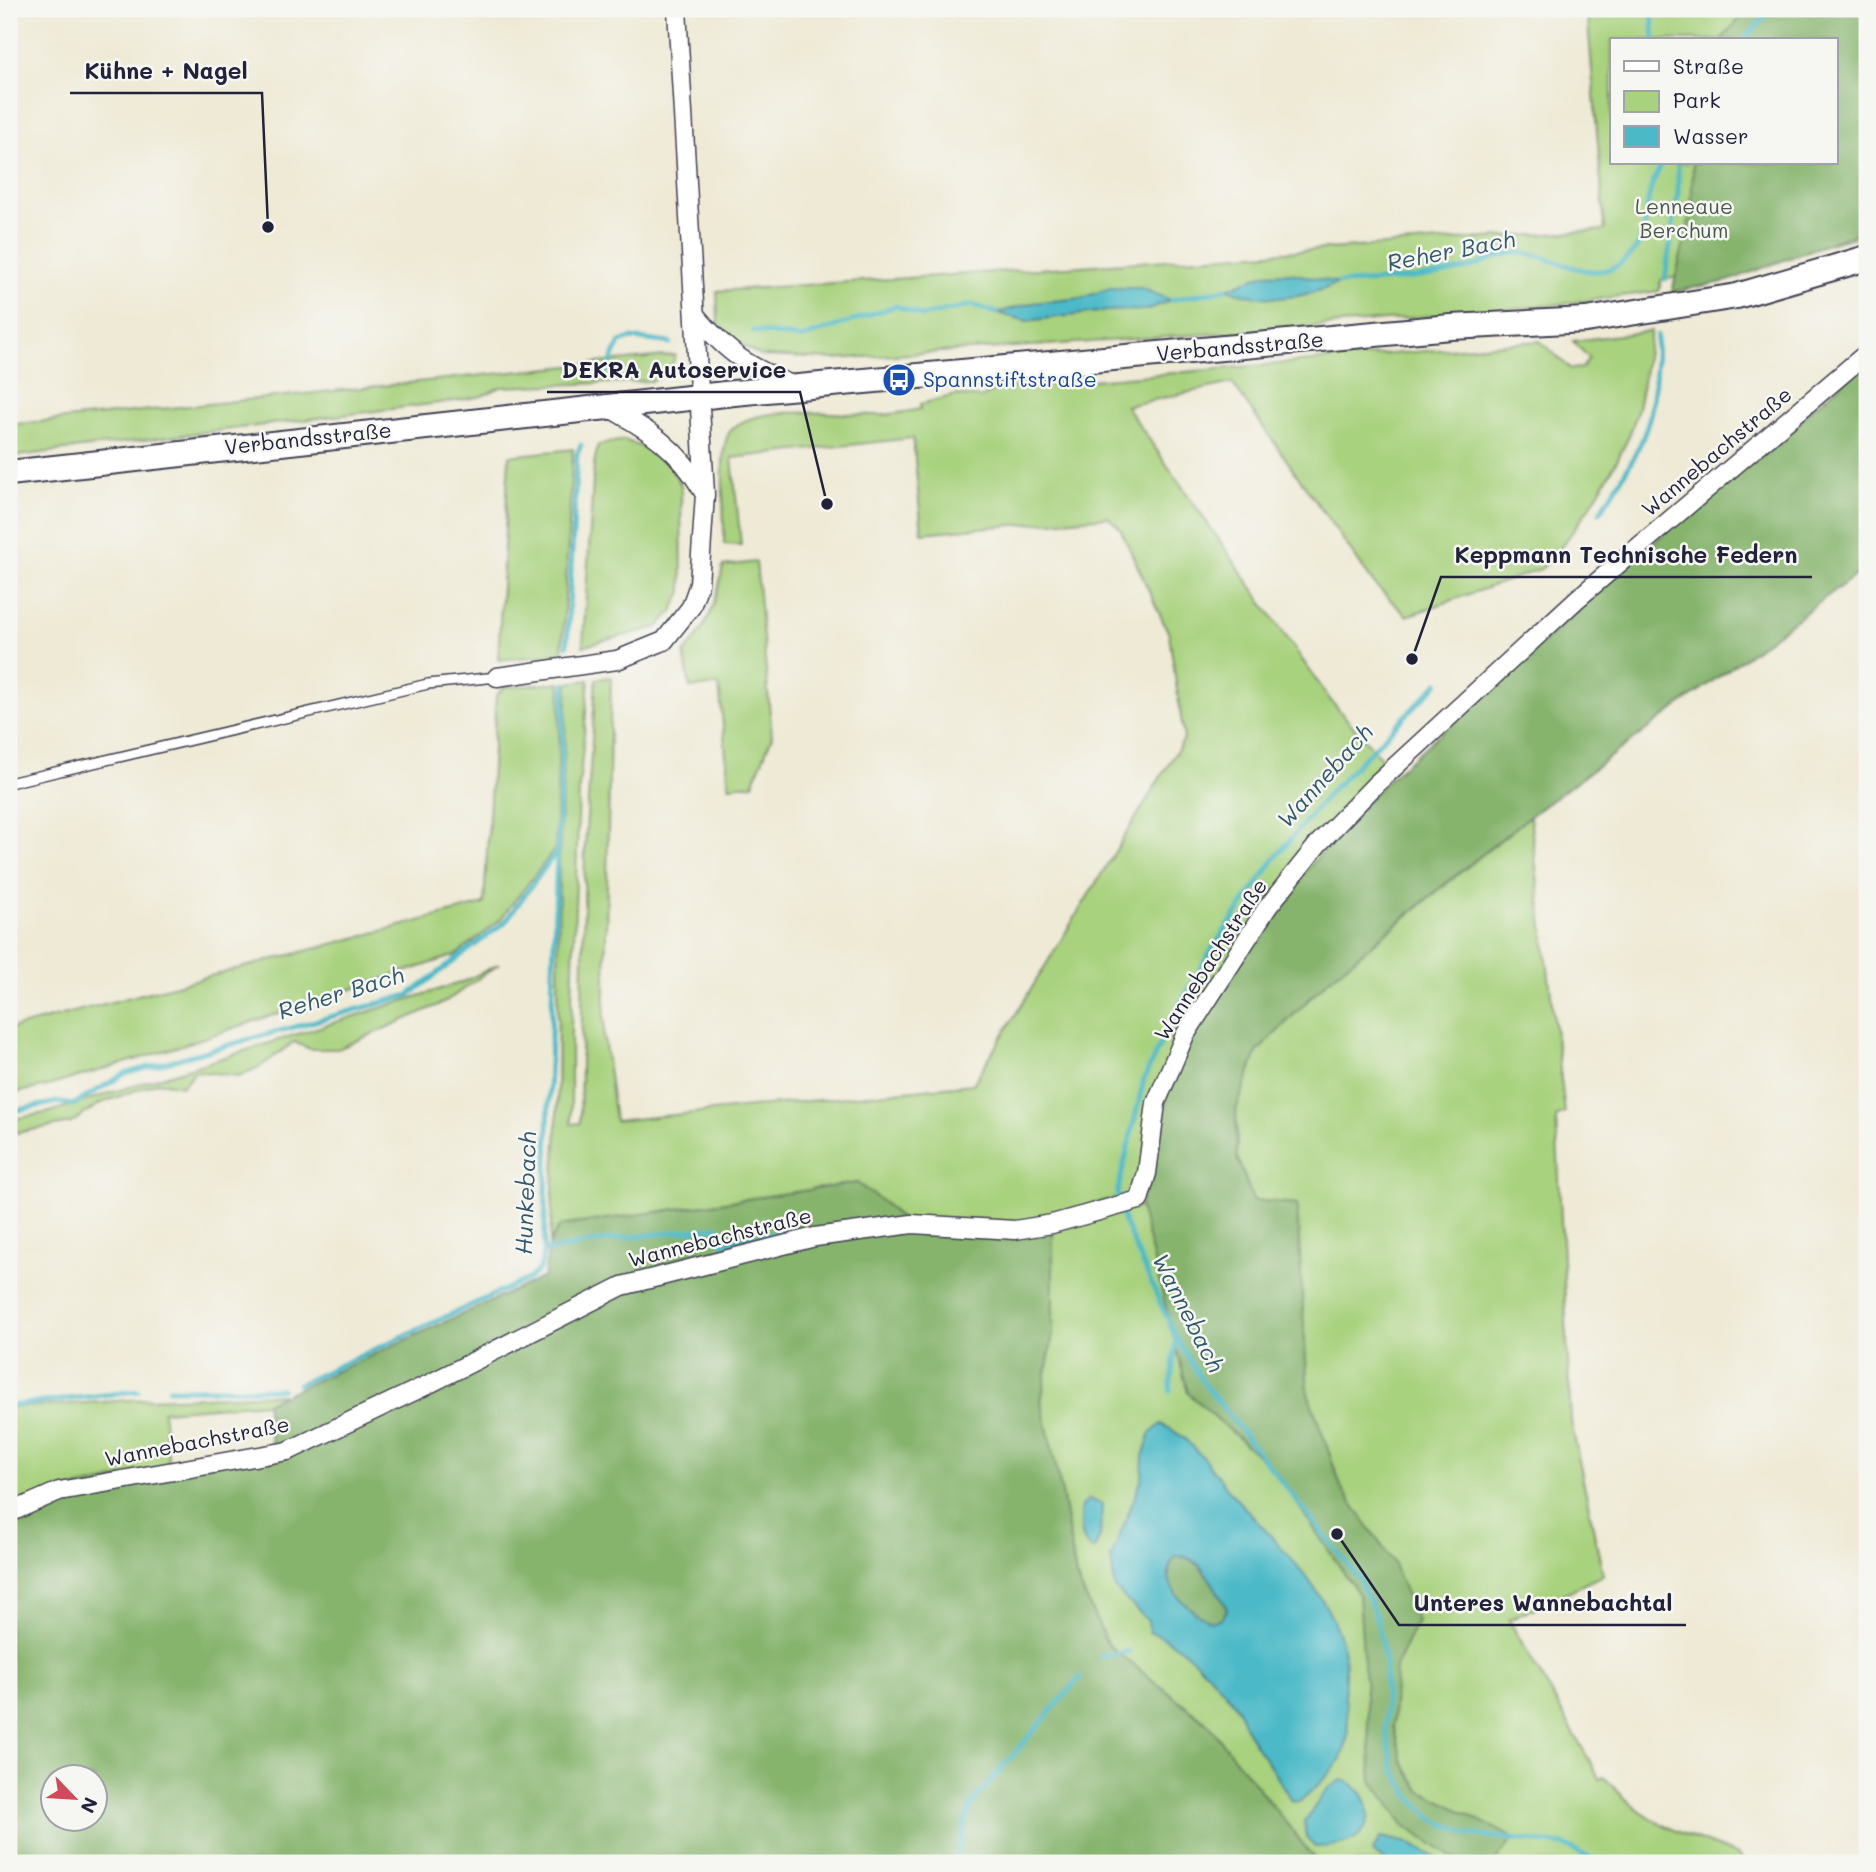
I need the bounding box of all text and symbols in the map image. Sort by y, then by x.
legend [1610,38,1838,164]
callout: Kühne + Nagel [70,49,262,93]
text: Straße [1673,52,1744,79]
text: Kühne + Nagel [84,55,248,85]
text: Park [1673,86,1721,113]
text: Wasser [1673,122,1748,149]
park label: Lenneaue Berchum [1635,192,1733,243]
water label: Reher Bach [1384,223,1518,277]
street label: Verbandsstraße [1155,325,1325,366]
callout: DEKRA Autoservice [547,348,800,392]
text: DEKRA Autoservice [562,354,786,384]
bus stop icon: Spannstiftstraße [880,361,918,399]
place label: Spannstiftstraße [923,365,1097,392]
street label: Wannebachstraße [1635,380,1797,522]
street label: Verbandsstraße [223,415,393,460]
callout: Keppmann Technische Federn [1441,533,1812,577]
text: Keppmann Technische Federn [1455,539,1797,569]
water label: Wannebach [1270,717,1379,834]
street label: Wannebachstraße [1147,873,1272,1045]
water label: Reher Bach [274,959,407,1025]
water label: Hunkebach [508,1131,542,1255]
street label: Wannebachstraße [625,1201,814,1272]
water label: Wannebach [1146,1248,1232,1377]
street label: Wannebachstraße [102,1409,291,1472]
callout: Unteres Wannebachtal [1399,1581,1686,1625]
text: Unteres Wannebachtal [1413,1587,1673,1617]
north arrow [38,1764,108,1834]
text: N [75,1794,104,1817]

